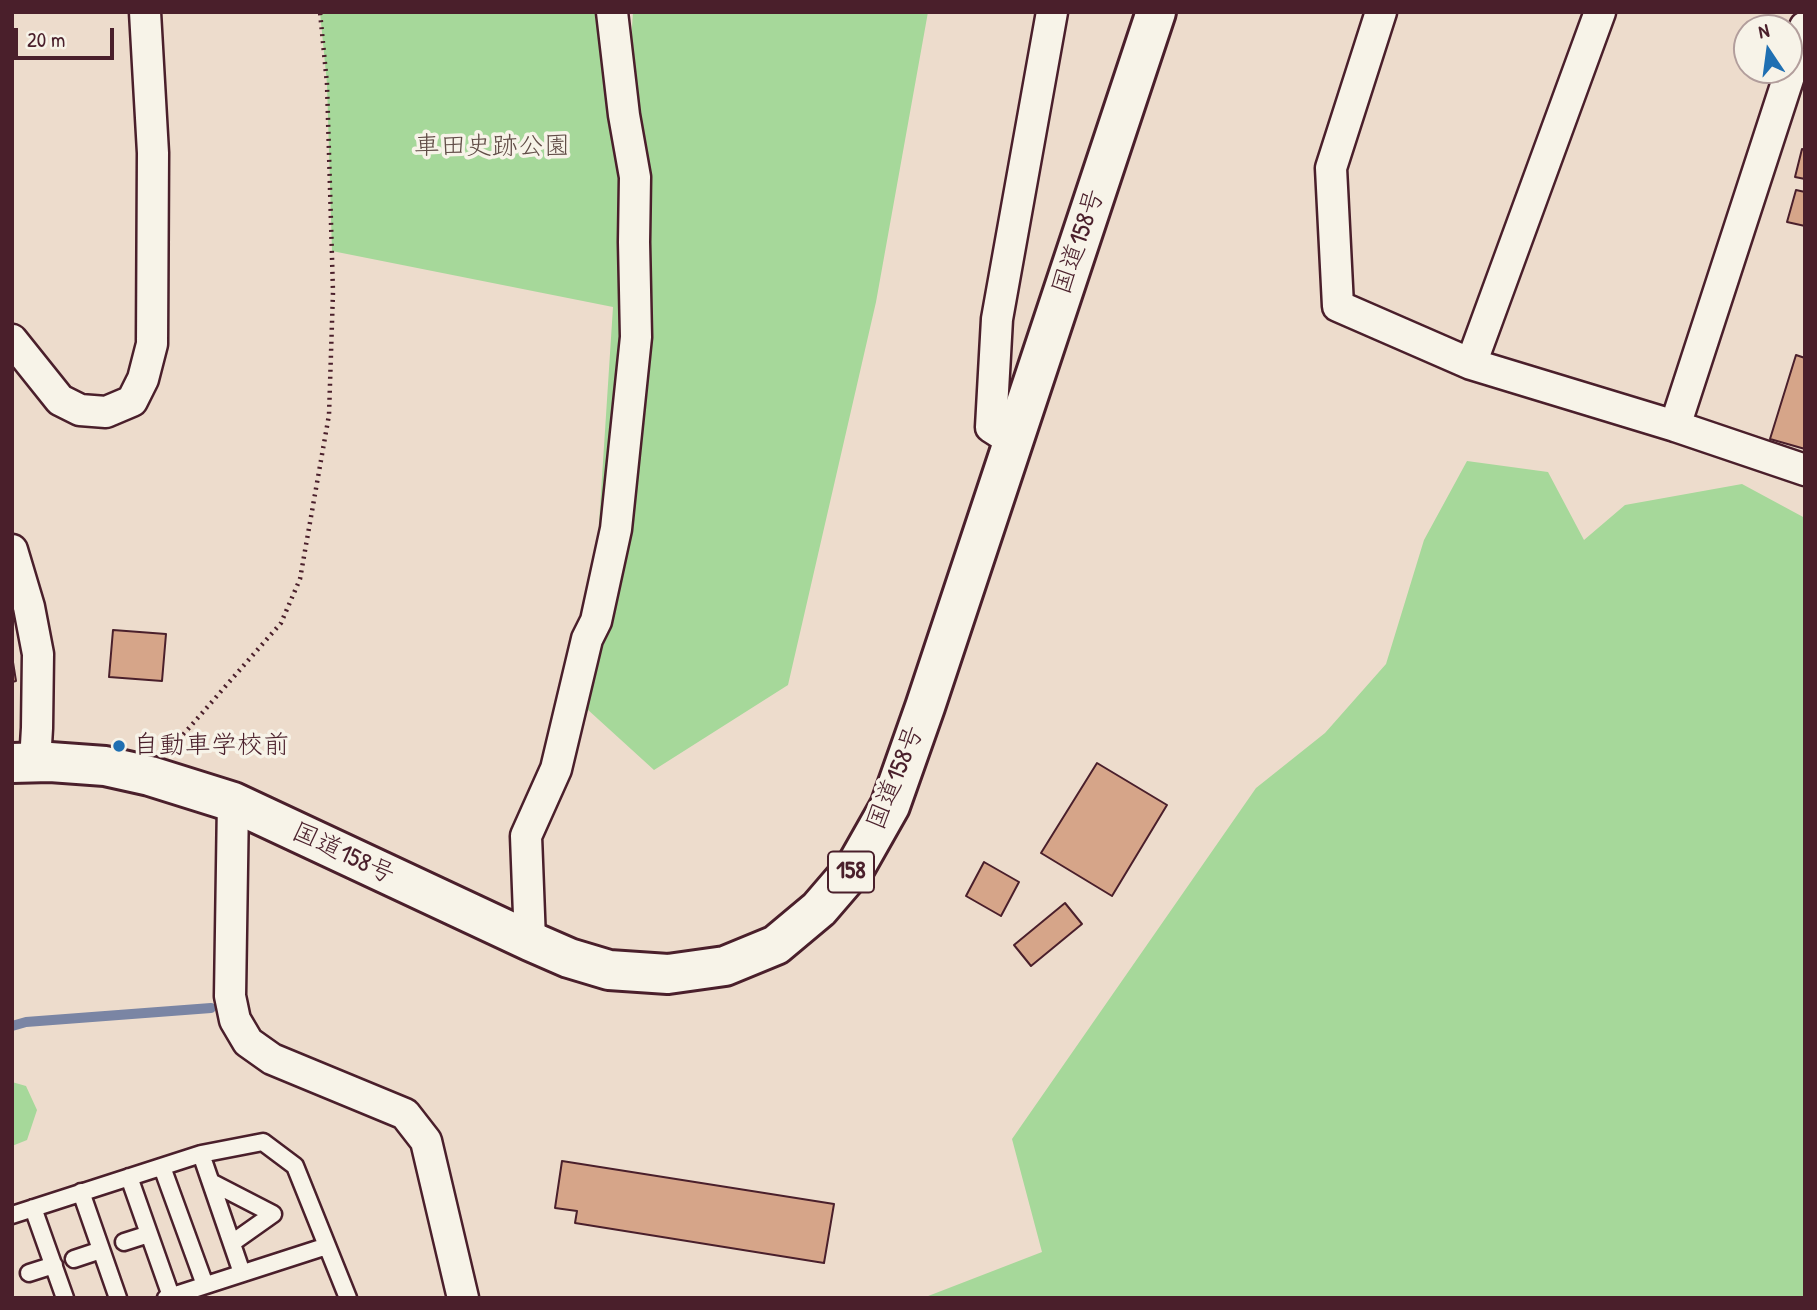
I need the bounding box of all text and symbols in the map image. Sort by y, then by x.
scale bar [18,14,117,58]
north arrow [1733,14,1803,84]
text: N [1756,17,1772,44]
text: 20 m [27,25,65,54]
park label: 車田史跡公園 [414,131,570,163]
street label: 国道158号 [1046,185,1112,299]
street label: 国道158号 [861,721,931,835]
place label: 自動車学校前 [133,730,289,762]
marker: 自動車学校前 [111,738,127,754]
street label: 国道158号 [287,817,399,891]
road number: 158 [828,852,874,892]

